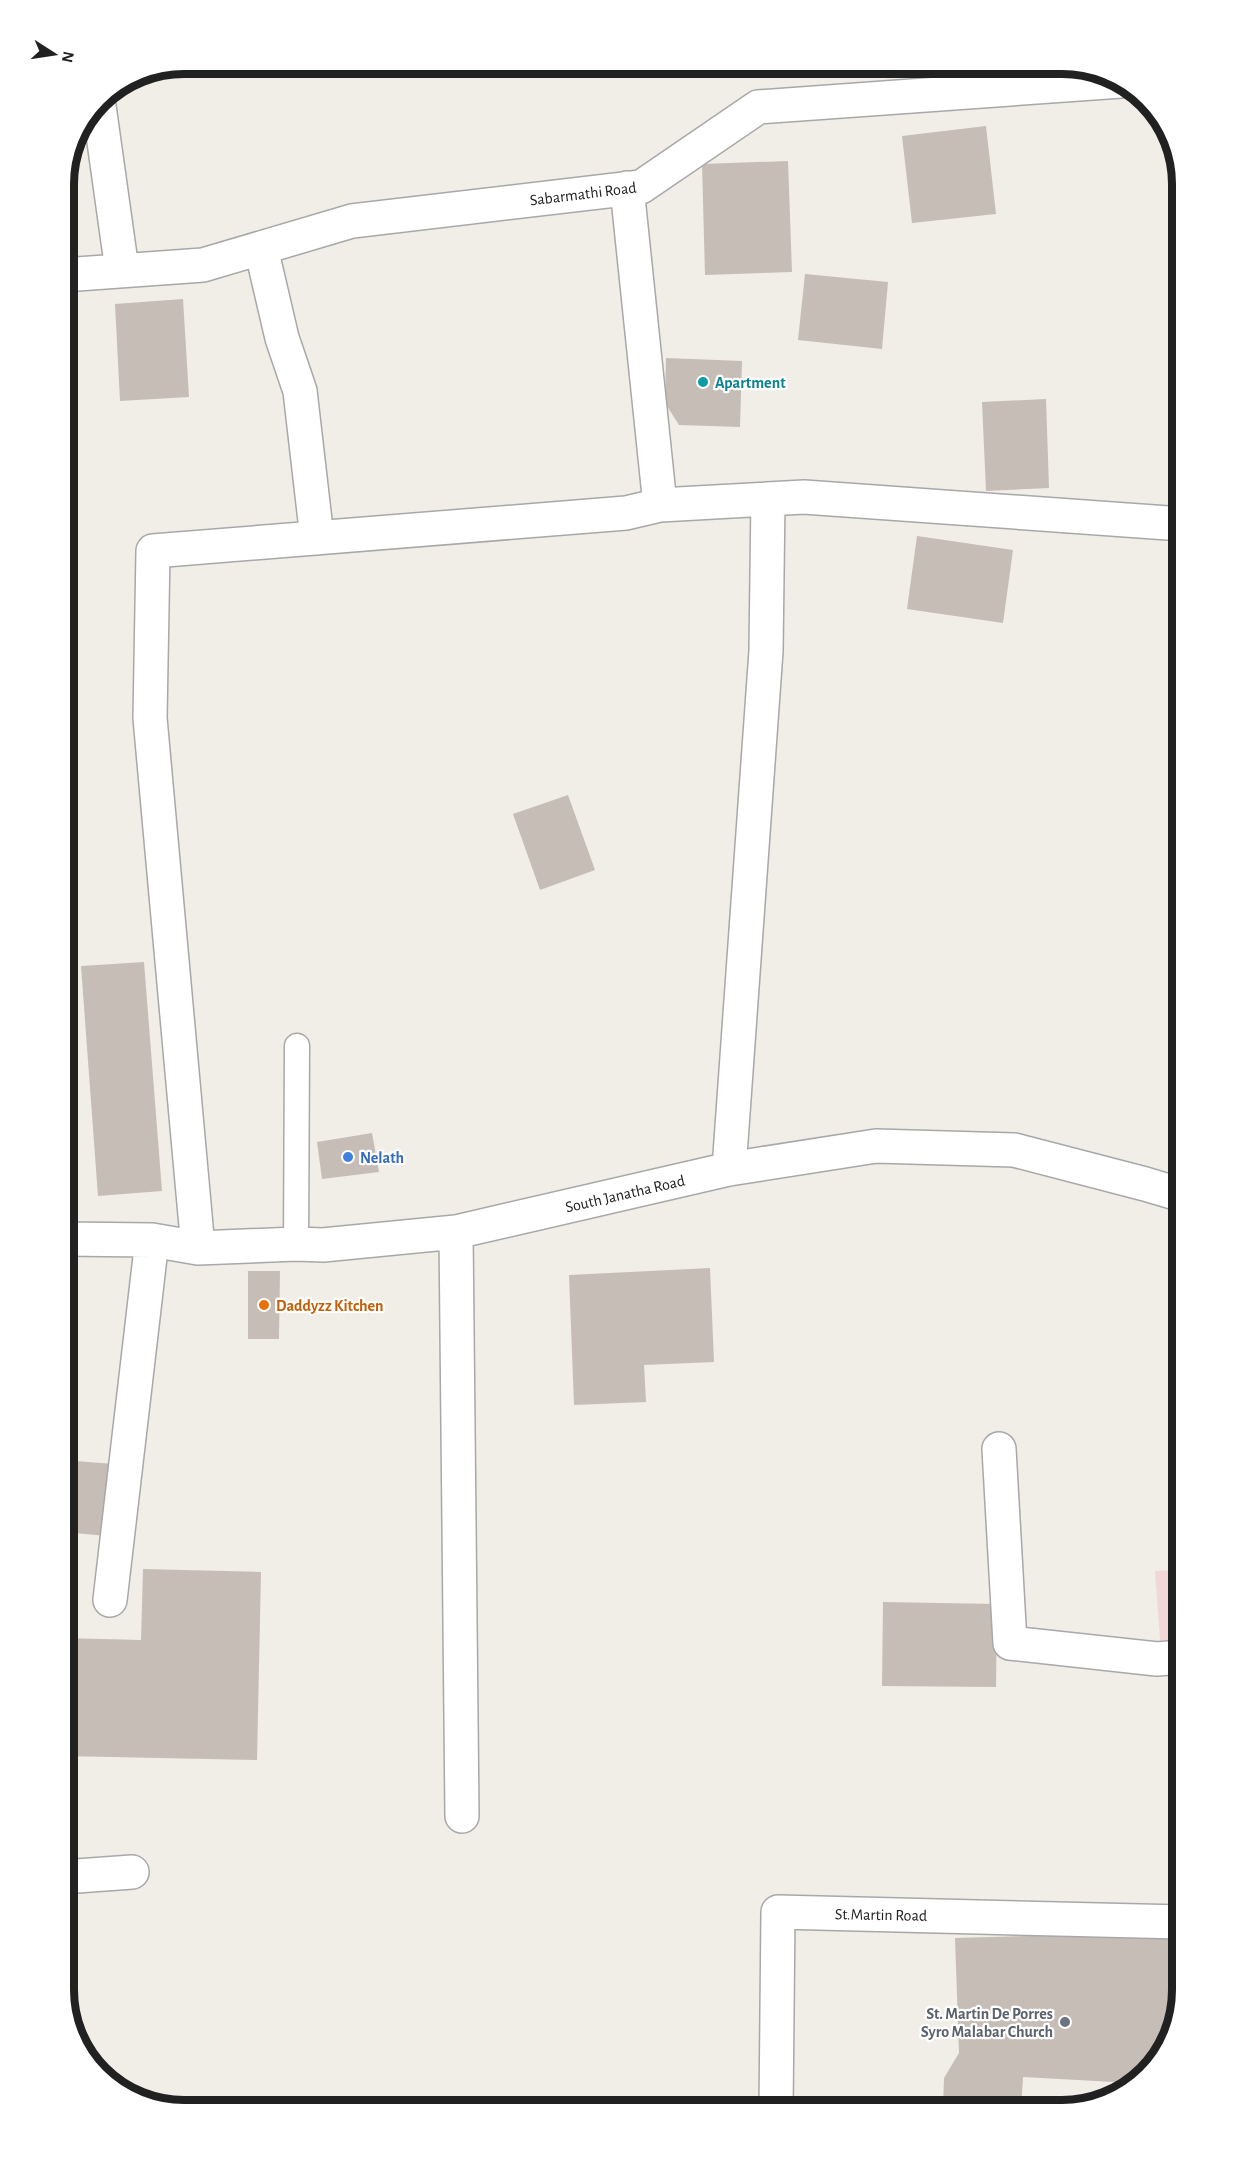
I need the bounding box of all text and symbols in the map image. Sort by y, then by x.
north arrow [24,24,84,84]
text: N [59,50,77,64]
street label: Sabarmathi Road [529,180,637,208]
marker: Apartment [696,375,710,389]
place label: Apartment [715,375,786,391]
marker: Nelath [341,1150,355,1164]
place label: Nelath [360,1150,404,1166]
street label: South Janatha Road [564,1172,687,1216]
marker: Daddyzz Kitchen [257,1298,271,1312]
place label: Daddyzz Kitchen [276,1298,384,1315]
street label: St.Martin Road [835,1906,927,1924]
place label: St. Martin De Porres Syro Malabar Church [921,2006,1053,2041]
marker: St. Martin De Porres Syro Malabar Church [1058,2015,1072,2029]

